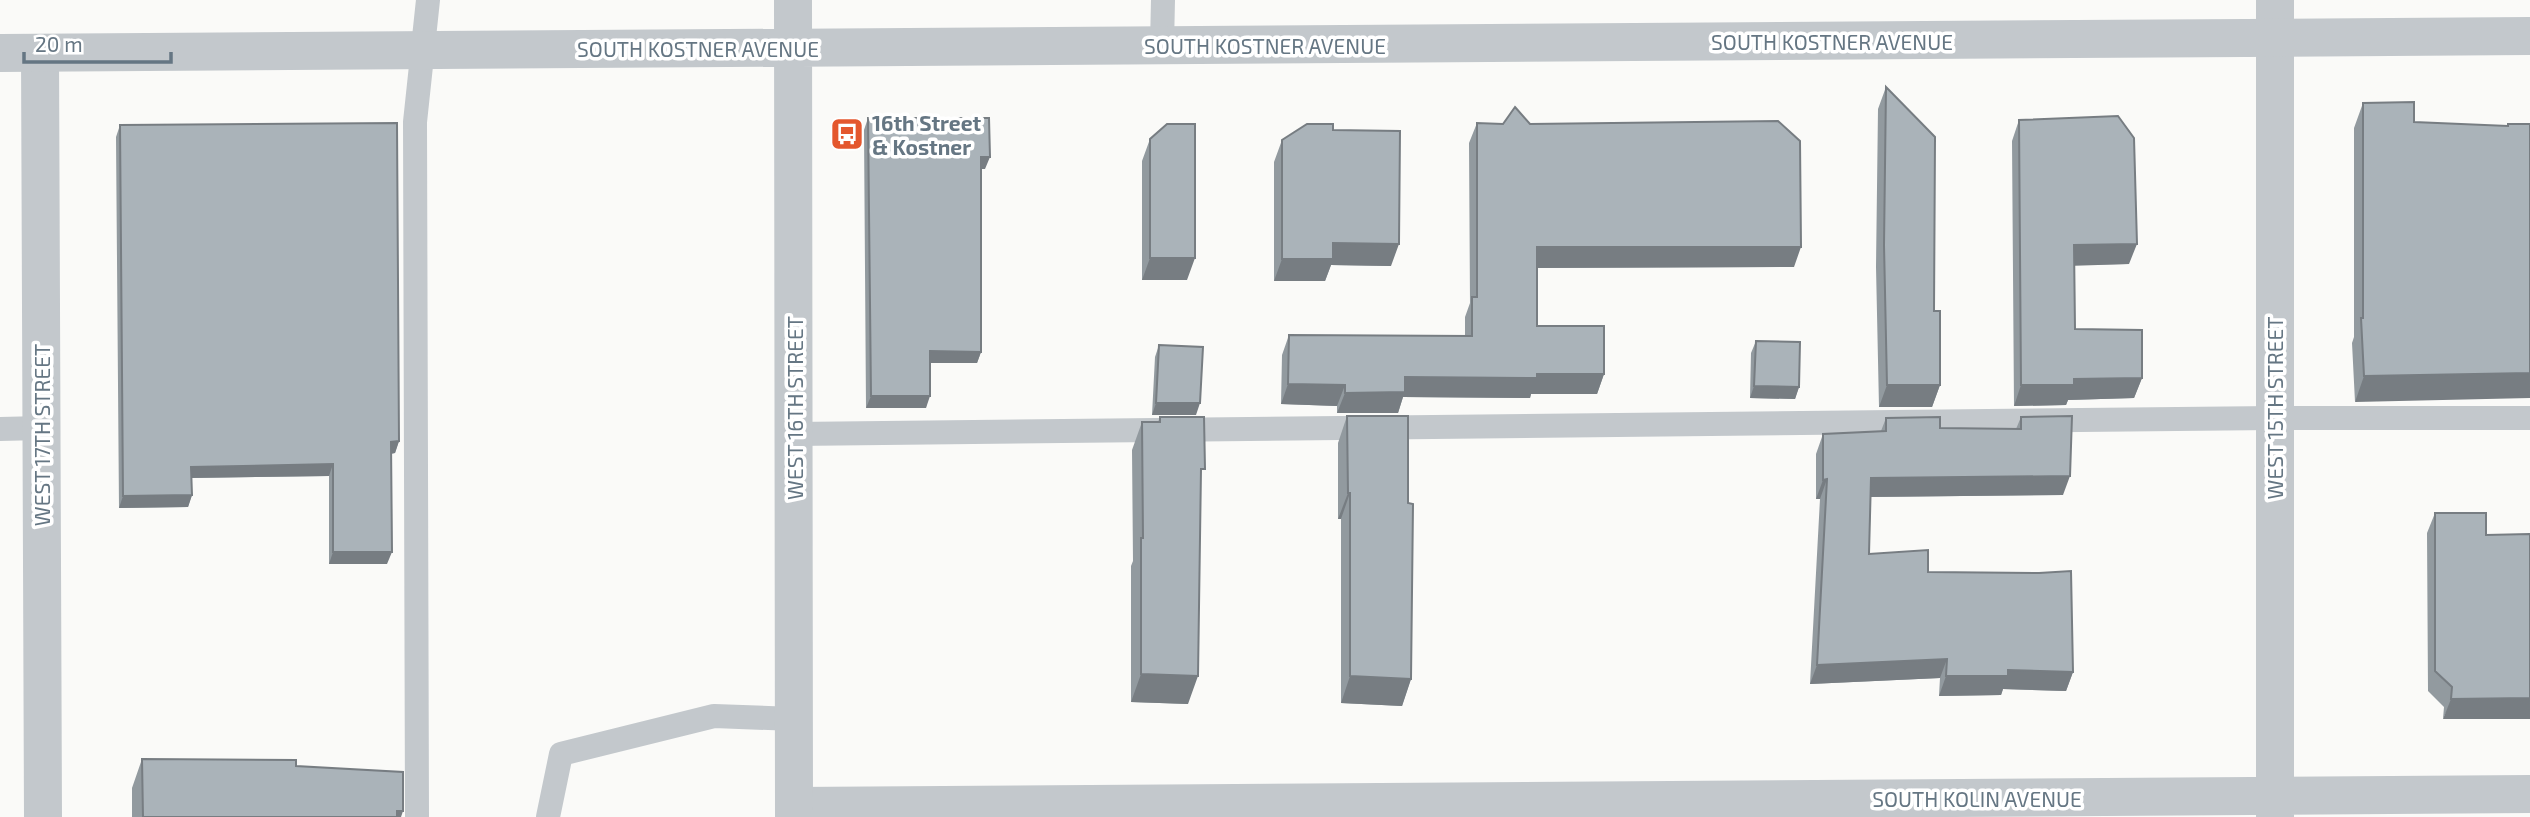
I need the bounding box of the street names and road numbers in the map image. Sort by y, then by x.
street label: SOUTH KOSTNER AVENUE [1711,29,1953,54]
street label: SOUTH KOSTNER AVENUE [1144,33,1386,58]
street label: SOUTH KOSTNER AVENUE [577,36,819,61]
street label: WEST 16TH STREET [782,316,807,500]
street label: WEST 15TH STREET [2262,316,2287,500]
street label: WEST 17TH STREET [29,344,54,526]
street label: SOUTH KOLIN AVENUE [1872,786,2082,811]

